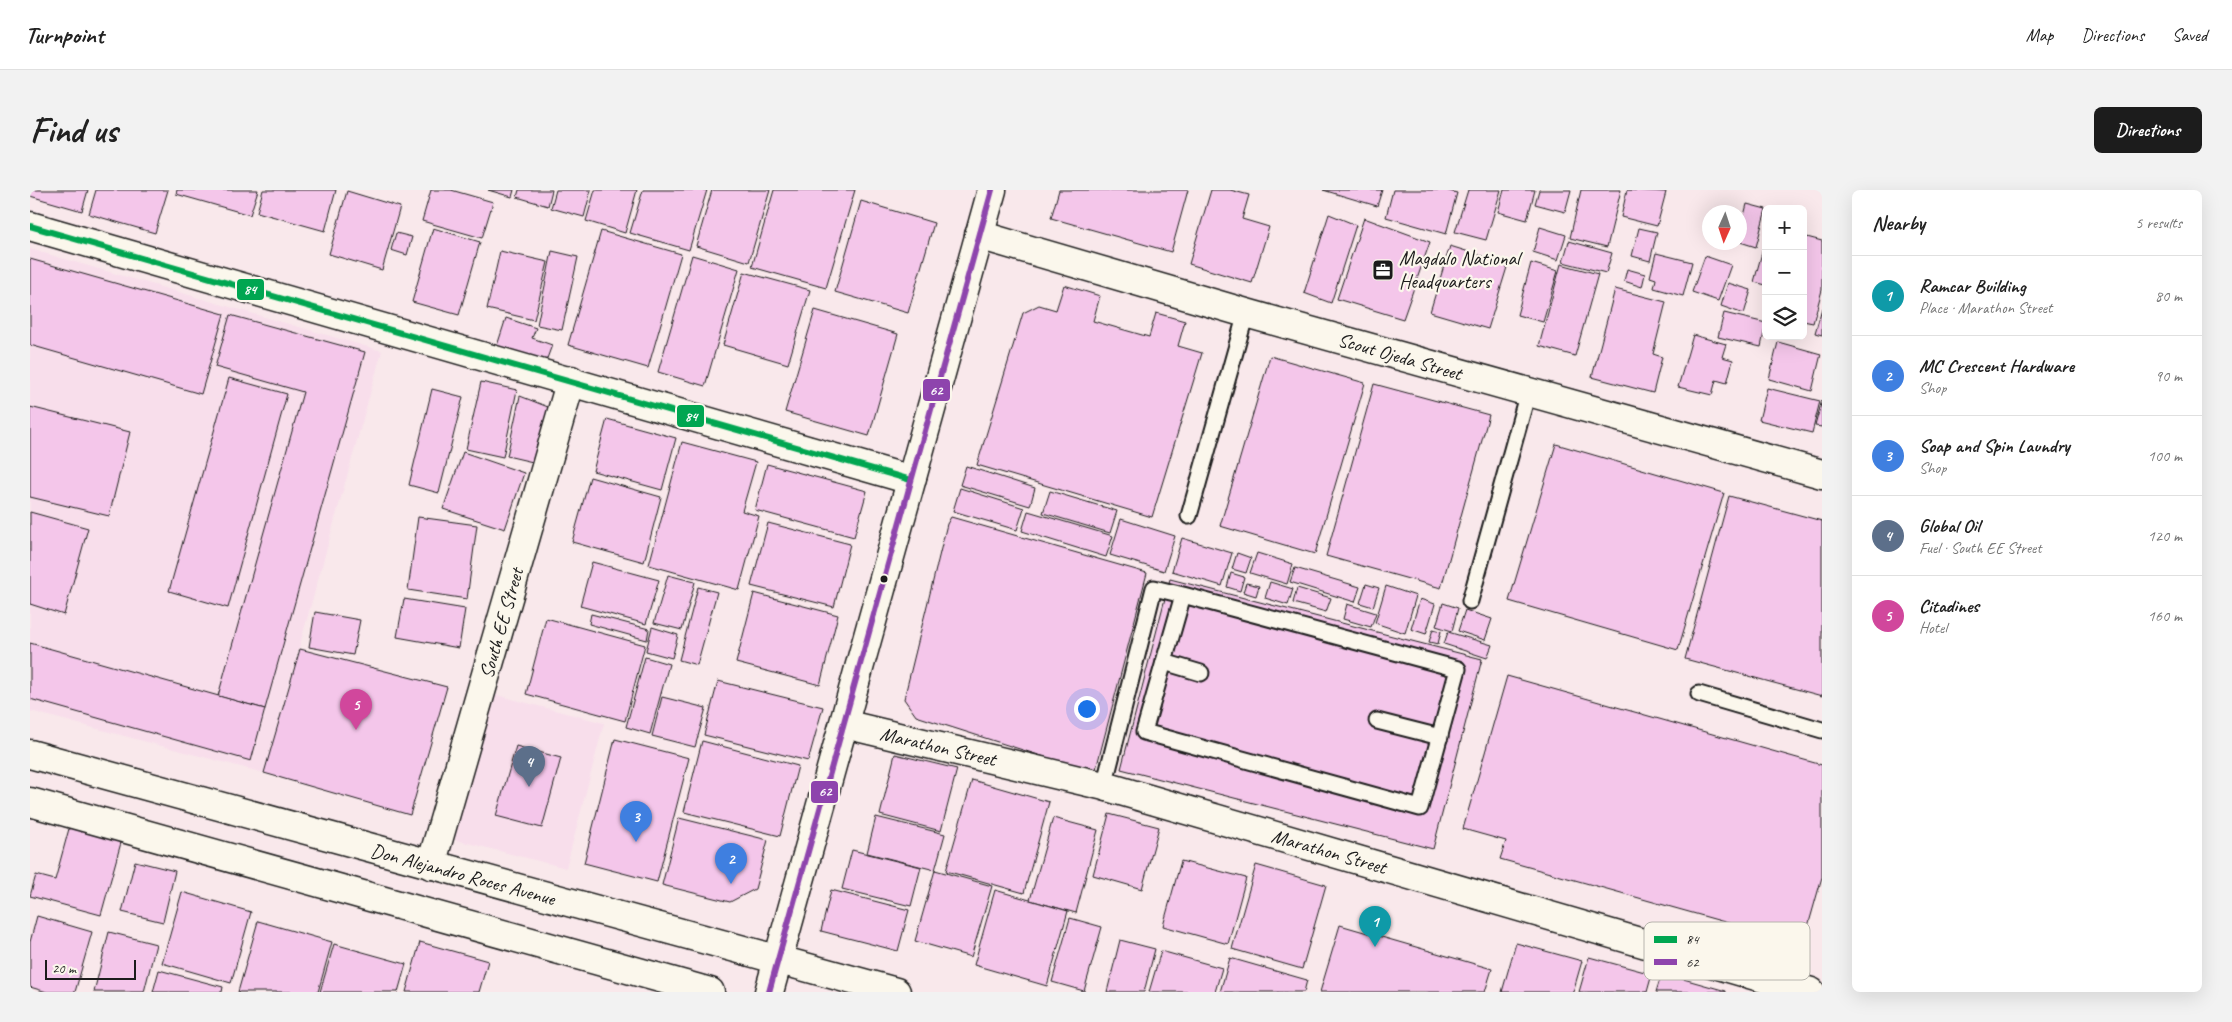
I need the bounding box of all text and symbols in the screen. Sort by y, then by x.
text: Turnpoint [25,20,104,50]
text: Map [2026,24,2053,46]
text: Directions [2081,24,2144,46]
text: Saved [2172,24,2207,46]
button: Directions [2094,107,2202,153]
text: Find us [30,108,117,153]
north arrow [1702,205,1747,250]
map controls [1762,205,1807,340]
button: + [1762,205,1807,250]
text: Nearby [1872,210,1925,236]
text: 5 results [2135,213,2182,233]
place label: Magdalo National Headquarters [1399,246,1523,294]
button: − [1762,250,1807,295]
office icon: Magdalo National Headquarters [1371,258,1395,282]
text: Ramcar Building [1919,274,2026,298]
line badge: 84 [236,278,265,301]
text: 84 [244,281,258,298]
text: 1 [1884,286,1892,306]
text: 80 m [2155,286,2182,306]
button: layers [1762,295,1807,340]
text: Place · Marathon Street [1919,298,2052,318]
street label: Scout Ojeda Street [1335,327,1467,387]
text: MC Crescent Hardware [1919,354,2074,378]
text: 2 [1884,366,1892,386]
text: 90 m [2155,366,2182,386]
line badge: 62 [922,378,951,402]
text: Shop [1919,378,1946,398]
text: 62 [930,382,944,399]
line badge: 84 [676,404,705,428]
text: 84 [685,408,699,425]
text: Soap and Spin Laundry [1919,434,2070,458]
text: 3 [1884,446,1892,466]
text: 100 m [2148,446,2182,466]
text: Shop [1919,458,1946,478]
text: Global Oil [1919,514,1980,538]
text: 4 [1884,526,1892,546]
text: 120 m [2148,526,2182,546]
text: Fuel · South EE Street [1919,538,2042,558]
street label: South EE Street [474,563,530,681]
unlabelled marker [879,574,889,584]
text: Citadines [1919,594,1979,618]
text: 5 [1885,606,1891,626]
text: 160 m [2148,606,2182,626]
text: Hotel [1919,618,1947,638]
pin: 5 [340,689,372,730]
your location [1074,696,1100,722]
street label: Marathon Street [878,721,1001,772]
pin: 4 [513,746,545,787]
line badge: 62 [810,780,839,804]
text: 62 [819,783,833,800]
pin: 3 [620,801,652,842]
street label: Marathon Street [1269,823,1391,880]
street label: Don Alejandro Roces Avenue [368,838,559,911]
pin: 2 [715,843,747,884]
pin: 1 [1359,906,1391,947]
legend [1644,922,1810,980]
text: 84 [1686,931,1700,948]
text: 62 [1686,954,1700,971]
scale bar [45,957,136,980]
text: 20 m [52,960,76,977]

